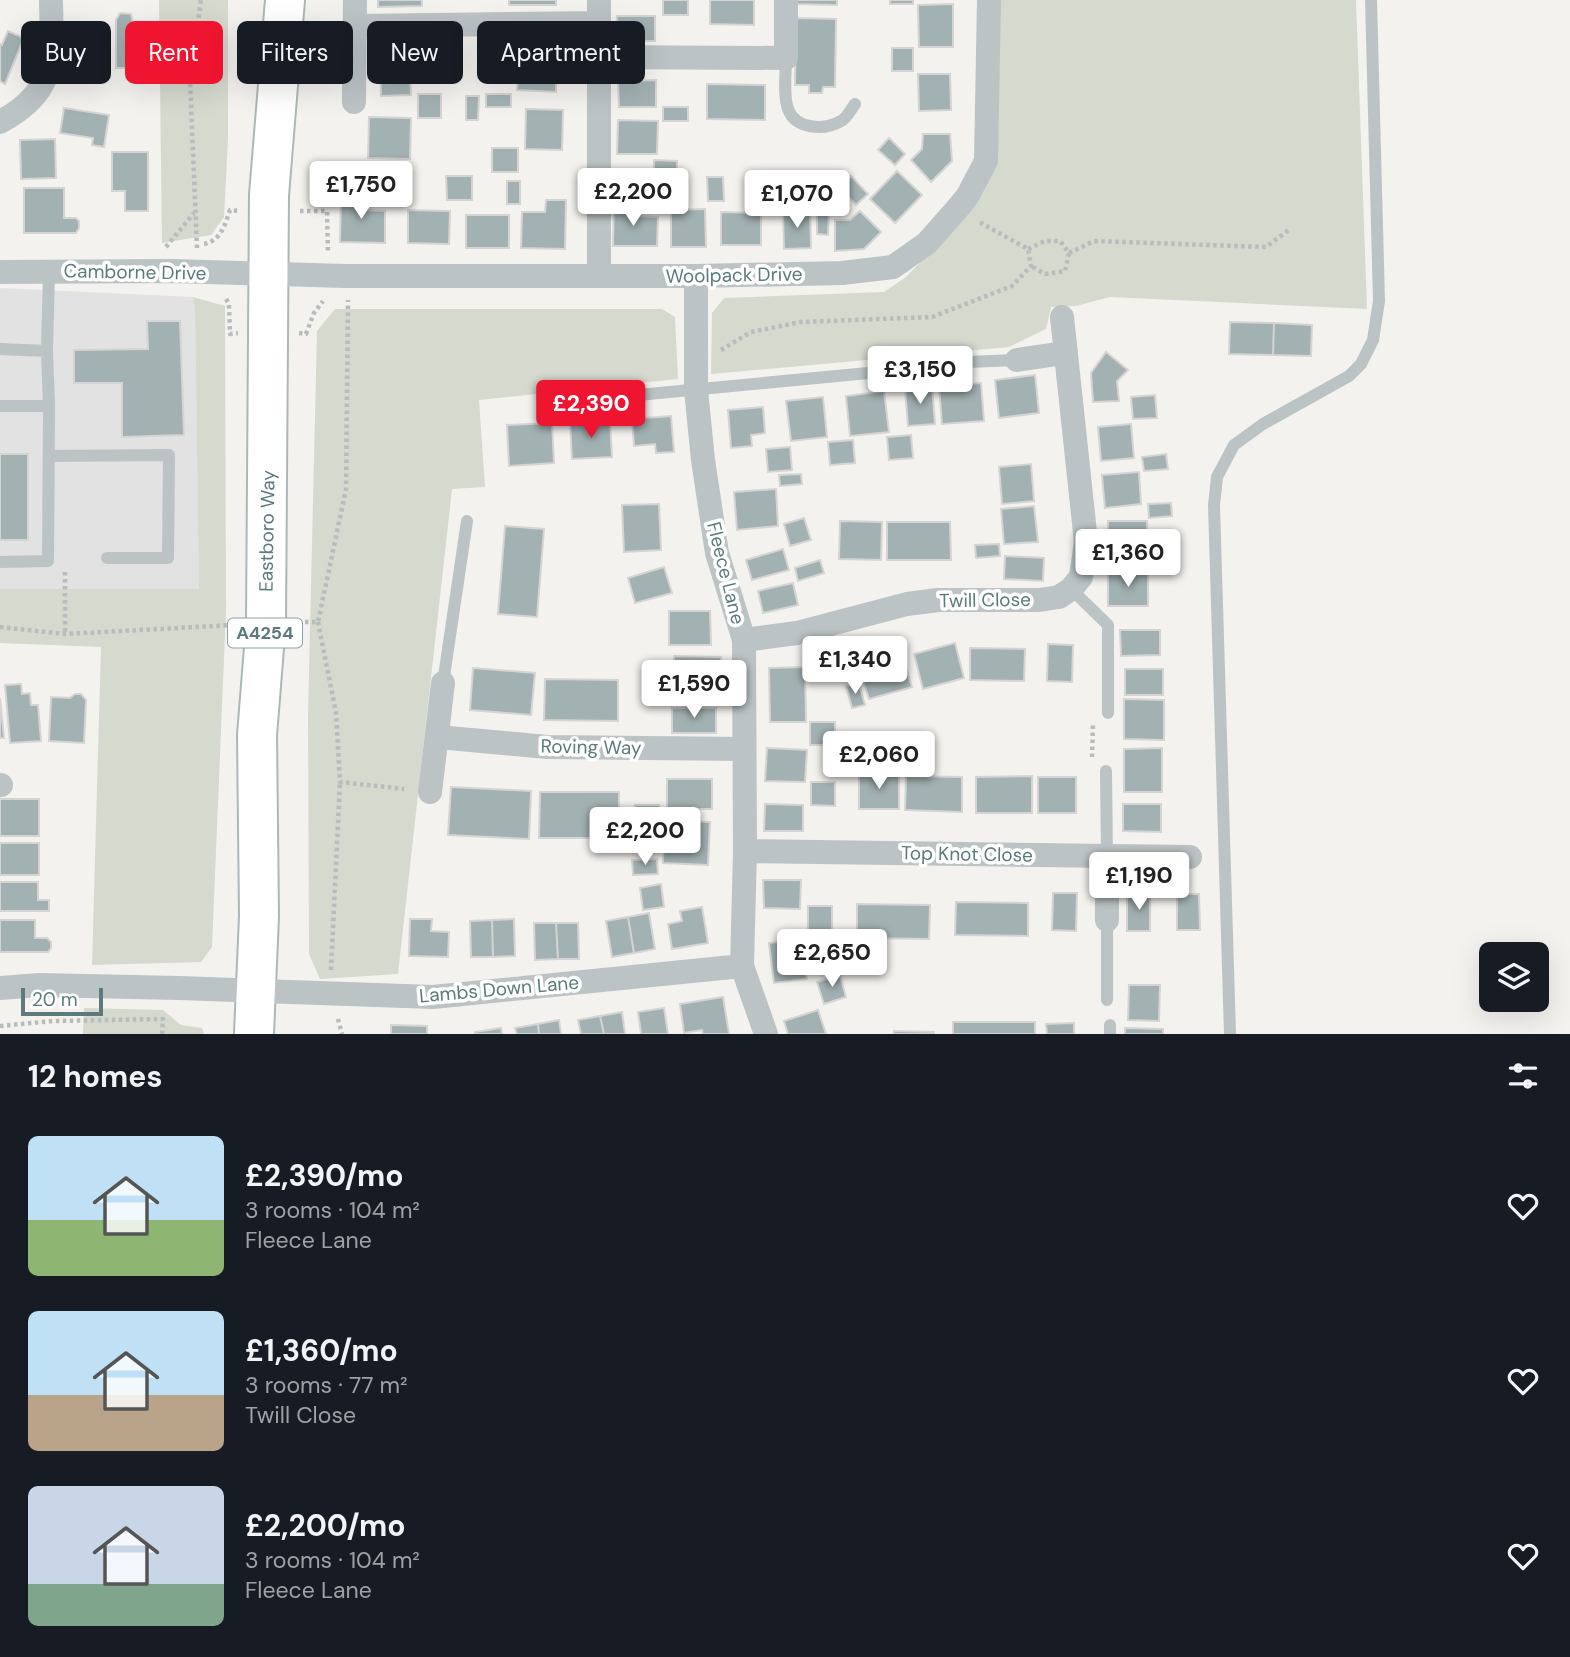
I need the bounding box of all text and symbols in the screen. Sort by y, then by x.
chip: Buy [21,21,111,84]
chip: Rent [125,21,223,84]
chip: Filters [237,21,353,84]
chip: New [367,21,463,84]
chip: Apartment [477,21,645,84]
pin: £1,750 [304,162,418,221]
pin: £2,200 [576,168,690,228]
text: £1,750 [326,169,396,199]
pin: £1,070 [740,170,854,230]
text: £2,200 [594,176,672,206]
text: £1,070 [761,178,833,208]
street label: Camborne Drive [63,258,207,286]
street label: Woolpack Drive [665,261,803,289]
pin: £3,150 [863,346,977,406]
text: £3,150 [884,354,956,384]
pin: £2,390 [534,380,648,440]
text: £2,390 [552,388,630,418]
street label: Eastboro Way [253,469,281,592]
street label: Fleece Lane [701,519,751,627]
pin: £1,360 [1071,530,1185,589]
text: £1,360 [1091,537,1165,567]
street label: Twill Close [939,587,1031,613]
road number: A4254 [228,618,302,648]
pin: £1,340 [798,636,912,696]
text: £1,340 [818,644,892,674]
pin: £1,590 [637,660,751,720]
text: £1,590 [657,668,731,698]
pin: £2,060 [822,732,936,791]
street label: Roving Way [540,734,642,760]
text: £2,060 [839,739,919,769]
pin: £2,200 [588,808,702,867]
text: £2,200 [606,815,684,845]
street label: Top Knot Close [901,840,1033,868]
pin: £1,190 [1082,852,1196,912]
text: £1,190 [1105,860,1173,890]
pin: £2,650 [775,930,889,989]
text: £2,650 [793,937,871,967]
map controls [1479,942,1549,1012]
button: layers [1479,942,1549,1012]
street label: Lambs Down Lane [418,970,580,1008]
scale bar [21,985,103,1017]
text: 20 m [32,987,78,1012]
text: 12 homes [28,1057,162,1096]
icon: filters [1504,1057,1542,1095]
text: £2,390/mo [245,1156,404,1195]
icon: home [84,1164,168,1248]
icon: heart [1504,1187,1542,1225]
text: 3 rooms · 104 m² [245,1195,420,1225]
text: Fleece Lane [245,1225,372,1255]
text: £1,360/mo [245,1331,398,1370]
icon: home [84,1339,168,1423]
icon: heart [1504,1362,1542,1400]
text: 3 rooms · 77 m² [245,1370,408,1400]
text: Twill Close [245,1400,356,1430]
text: £2,200/mo [245,1506,406,1545]
icon: home [84,1514,168,1598]
icon: heart [1504,1537,1542,1575]
text: 3 rooms · 104 m² [245,1545,420,1575]
text: Fleece Lane [245,1575,372,1605]

